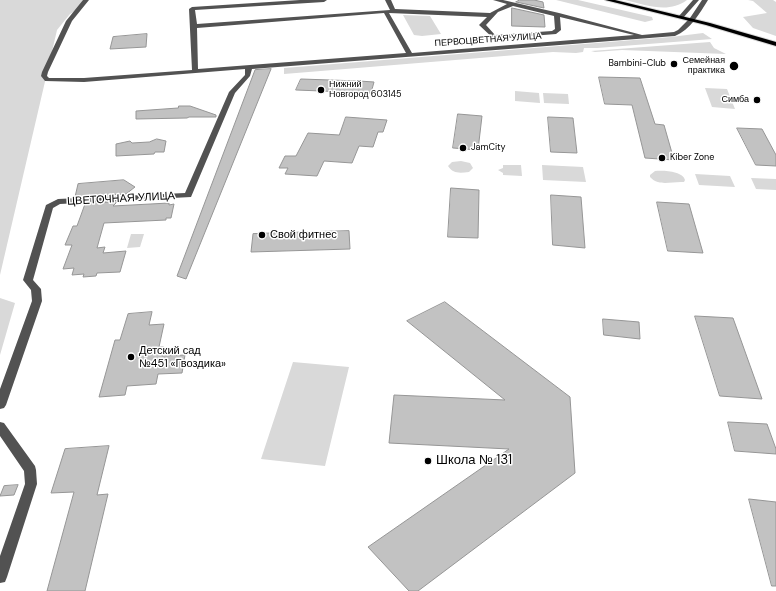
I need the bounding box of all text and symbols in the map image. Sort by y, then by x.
street label: ПЕРВОЦВЕТНАЯ УЛИЦА [434,31,542,49]
place label: Семейная практика [682,56,725,77]
place label: Bambini-Club [608,59,666,69]
marker: Bambini-Club [669,59,679,69]
marker: Семейная практика [728,60,740,72]
place label: Нижний Новгород 603145 [329,80,402,101]
marker: Нижний Новгород 603145 [316,85,326,95]
place label: Симба [721,95,749,105]
marker: Симба [752,95,762,105]
marker: JamCity [458,143,468,153]
place label: JamCity [471,143,506,153]
marker: Kiber Zone [657,153,667,163]
place label: Kiber Zone [670,153,714,163]
street label: ЦВЕТОЧНАЯ УЛИЦА [67,190,175,208]
place label: Свой фитнес [270,228,337,242]
marker: Свой фитнес [257,230,267,240]
place label: Детский сад №451 «Гвоздика» [139,344,226,370]
marker: Детский сад №451 «Гвоздика» [126,352,136,362]
place label: Школа № 131 [436,453,512,469]
marker: Школа № 131 [423,456,433,466]

